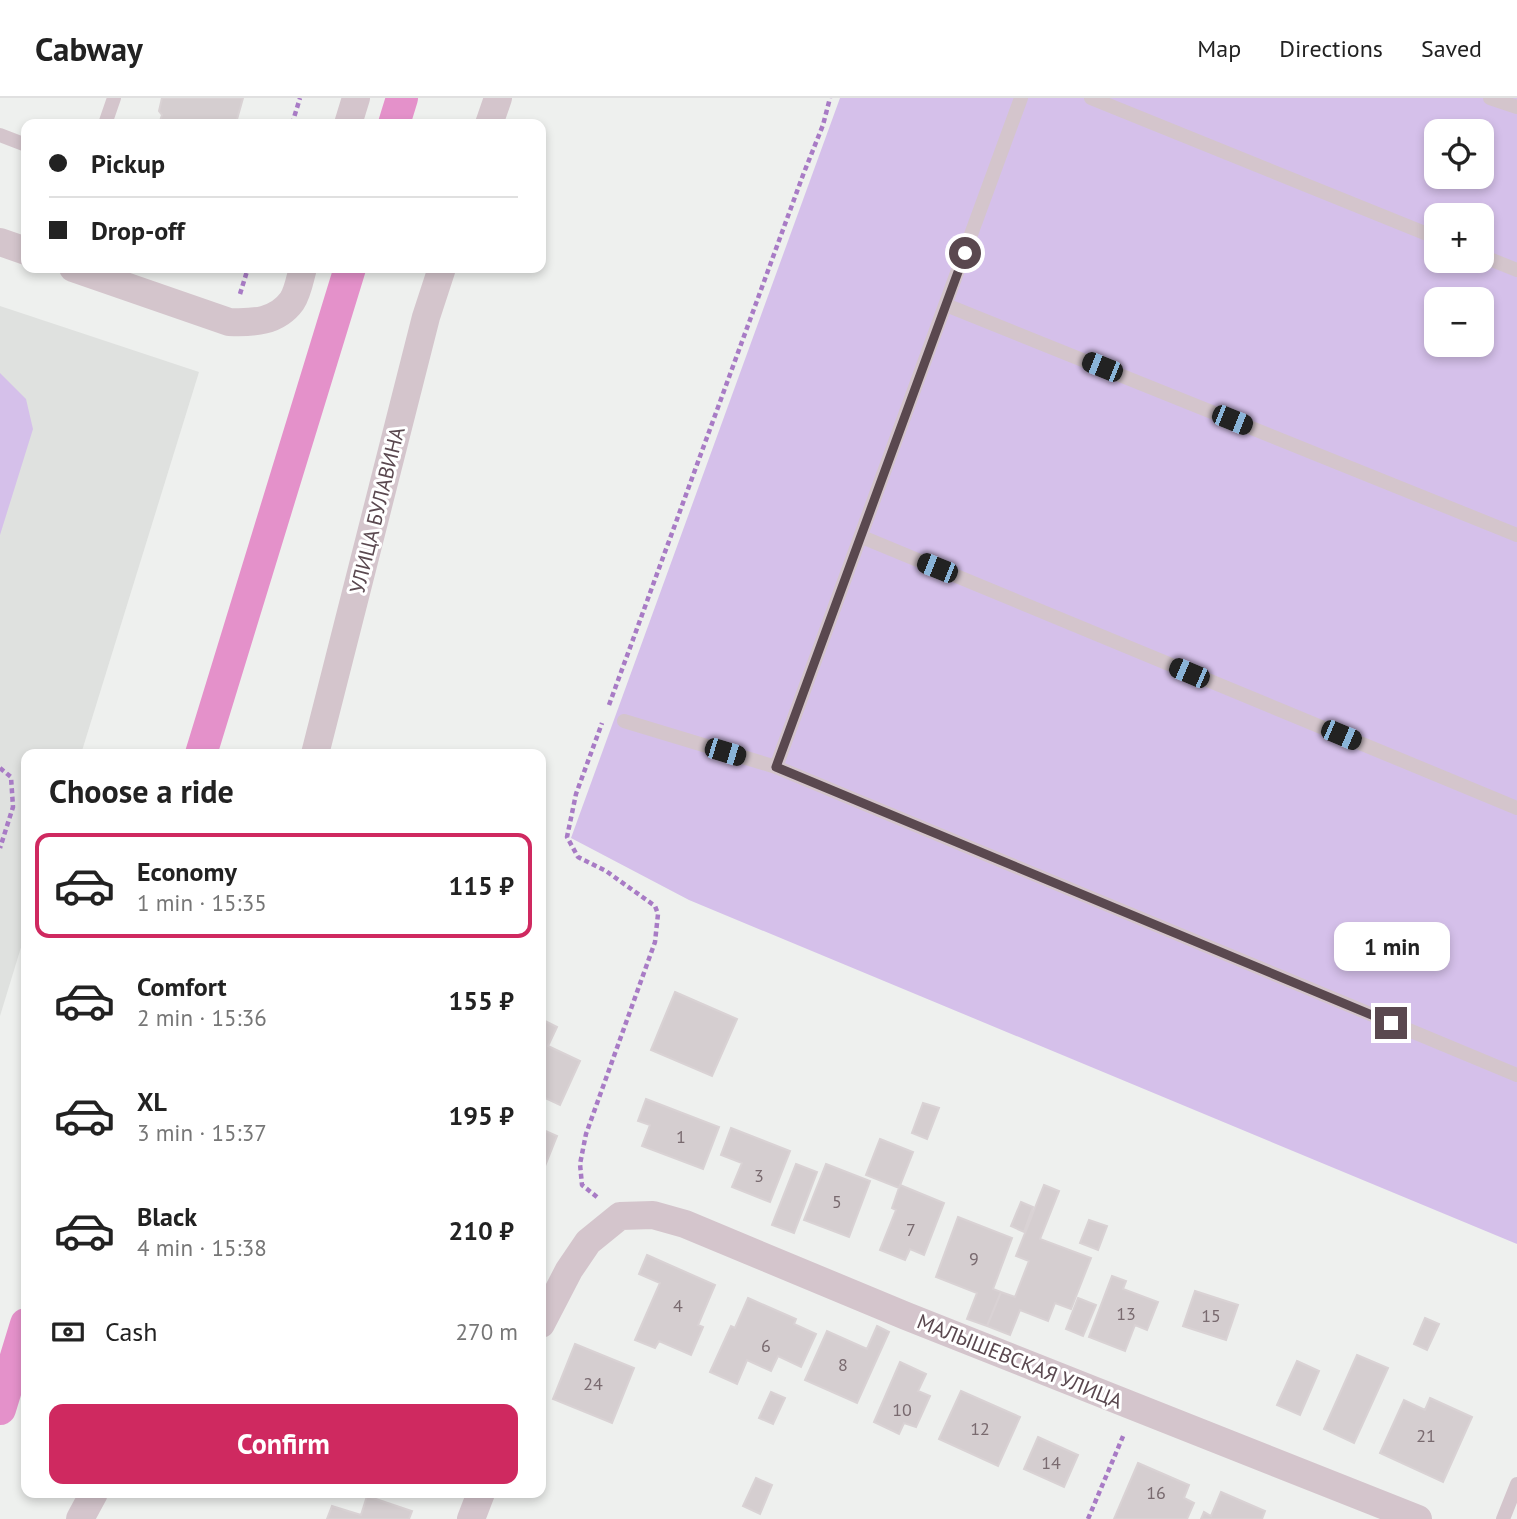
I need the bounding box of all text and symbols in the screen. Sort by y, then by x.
text: Cabway [35,27,143,70]
text: Map [1197,33,1241,64]
text: Directions [1279,33,1383,64]
text: Saved [1421,33,1482,64]
map controls [1424,119,1494,357]
button: locate [1424,119,1494,189]
text: Pickup [91,147,165,180]
button: + [1424,203,1494,273]
text: Drop-off [91,214,185,247]
route start [949,237,981,269]
button: − [1424,287,1494,357]
car [1079,349,1126,385]
car [1209,402,1256,438]
street label: УЛИЦА БУЛАВИНА [343,423,411,596]
car [914,550,961,586]
car [1166,655,1213,691]
car [1318,717,1365,753]
car [702,736,749,768]
text: Choose a ride [49,770,234,812]
icon: car [53,854,116,917]
text: Economy [137,855,237,888]
text: 115 ₽ [448,869,514,902]
text: 1 min · 15:35 [137,888,267,917]
callout: 1 min [1333,922,1449,970]
text: 1 min [1364,932,1420,961]
icon: car [53,969,116,1032]
text: Comfort [137,970,227,1003]
text: 155 ₽ [448,984,514,1017]
text: 2 min · 15:36 [137,1003,267,1032]
route end [1375,1007,1407,1039]
icon: car [53,1084,116,1147]
text: XL [137,1085,167,1118]
text: 195 ₽ [448,1099,514,1132]
text: 3 min · 15:37 [137,1118,267,1147]
house number: 1 [676,1125,686,1148]
house number: 3 [754,1164,764,1187]
house number: 5 [832,1190,842,1213]
icon: car [53,1199,116,1262]
text: Black [137,1200,197,1233]
text: 210 ₽ [448,1214,514,1247]
house number: 7 [906,1218,916,1241]
text: 4 min · 15:38 [137,1233,267,1262]
house number: 9 [969,1247,979,1270]
house number: 4 [673,1294,683,1317]
house number: 13 [1116,1302,1136,1325]
house number: 15 [1201,1304,1221,1327]
street label: МАЛЫШЕВСКАЯ УЛИЦА [913,1307,1127,1415]
icon: cash [49,1313,87,1351]
text: Cash [105,1315,157,1348]
text: 270 m [456,1317,518,1346]
house number: 6 [761,1334,771,1357]
house number: 8 [838,1353,848,1376]
house number: 24 [583,1372,603,1395]
house number: 10 [892,1398,912,1421]
button: Confirm [49,1404,518,1484]
house number: 12 [970,1417,990,1440]
house number: 21 [1416,1424,1436,1447]
house number: 14 [1041,1451,1061,1474]
house number: 16 [1146,1481,1166,1504]

